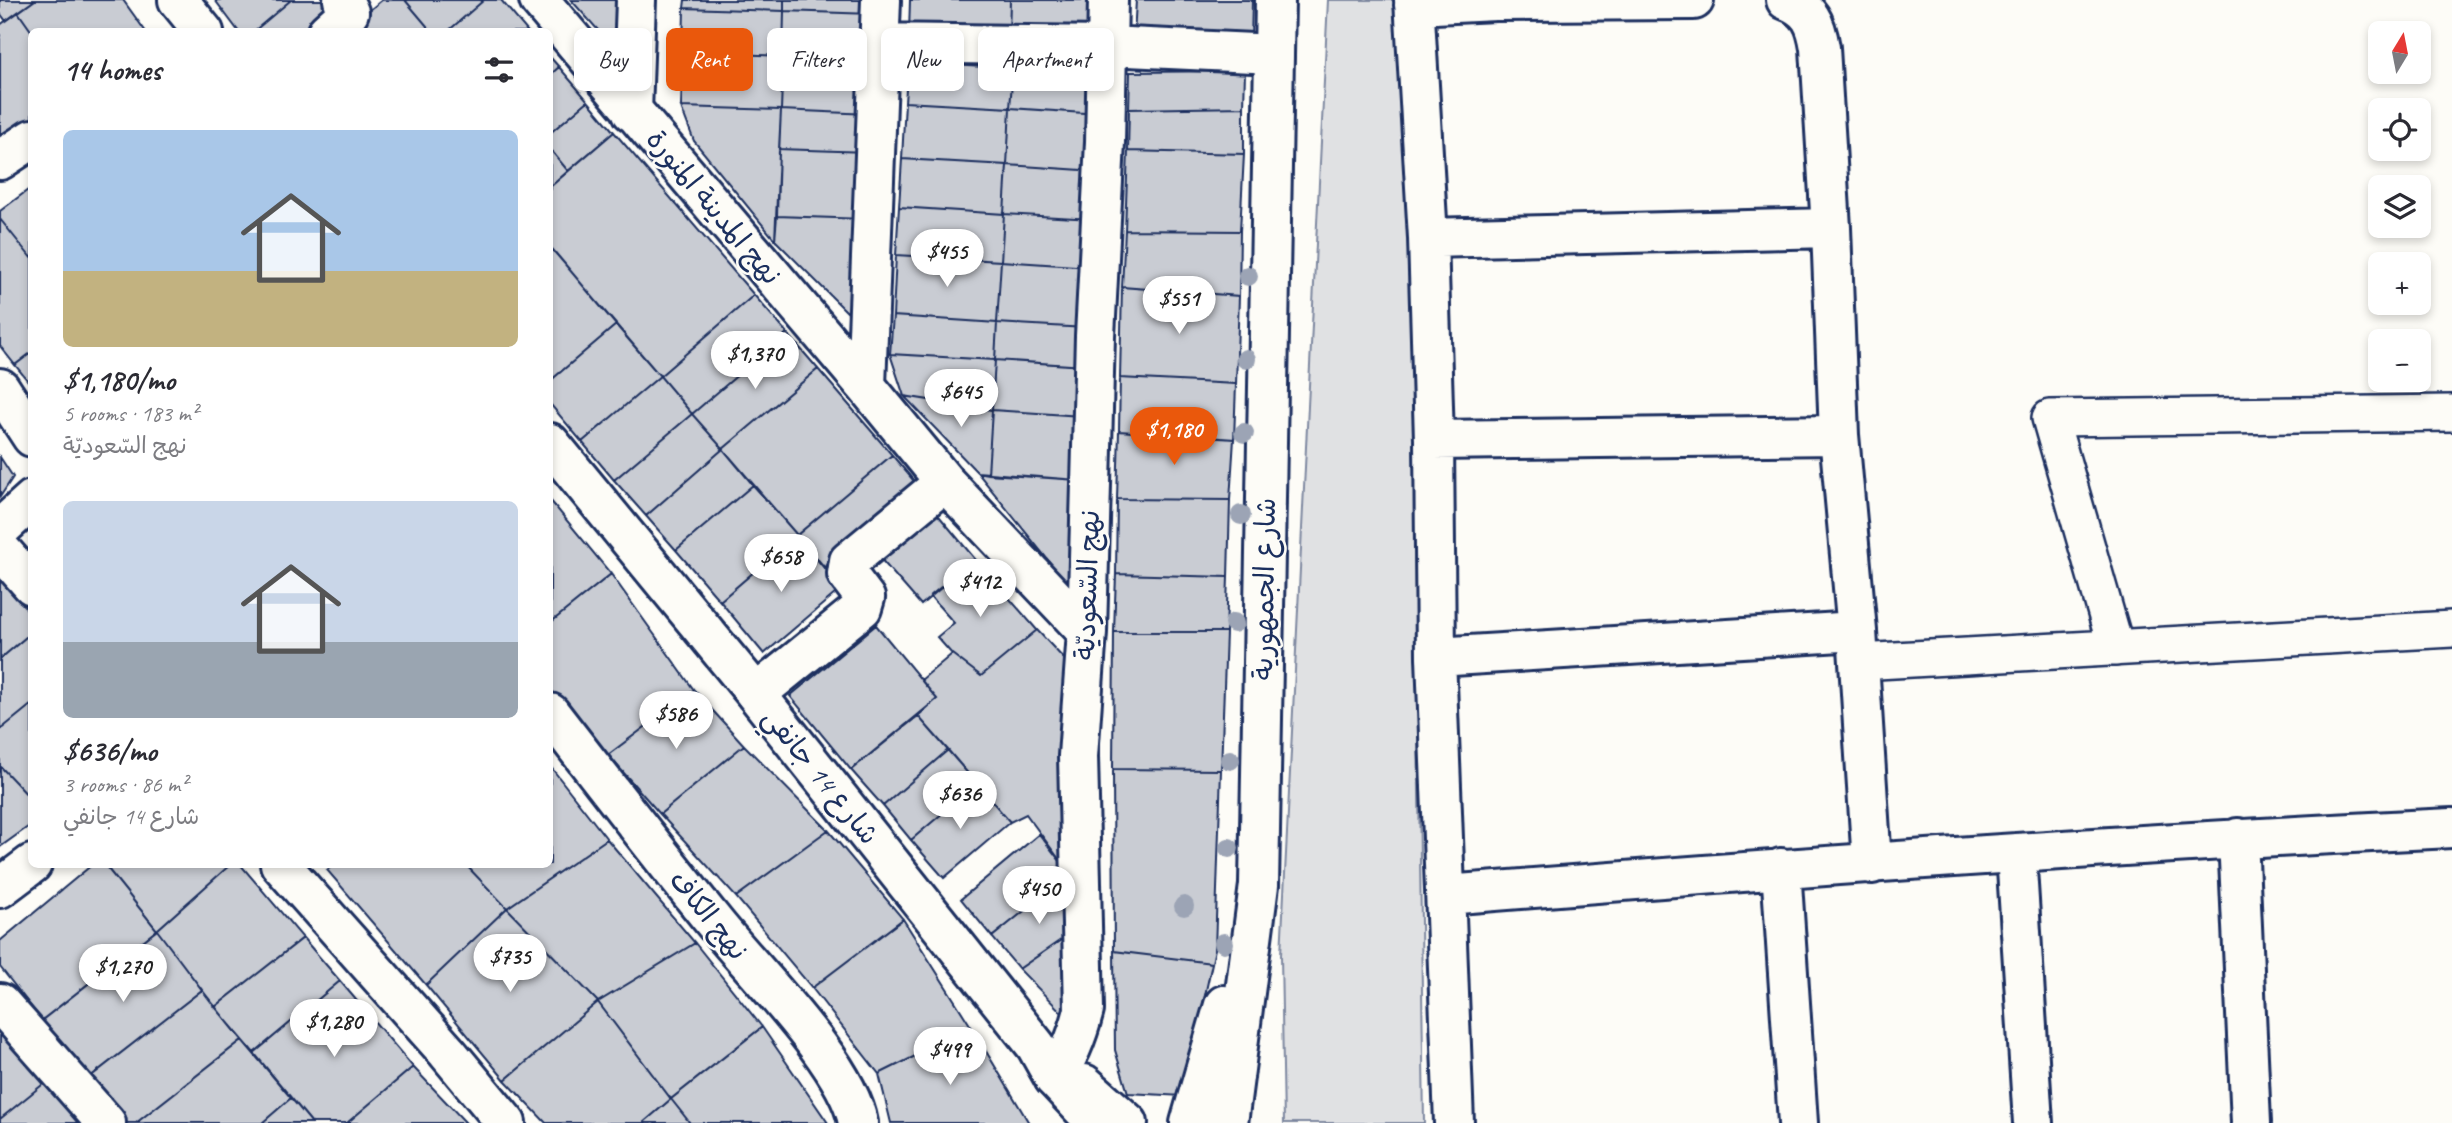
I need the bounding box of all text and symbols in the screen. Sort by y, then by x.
north arrow [2368,21,2431,84]
map controls [2368,21,2431,392]
chip: Buy [574,28,652,91]
chip: Rent [666,28,753,91]
chip: Filters [767,28,867,91]
chip: New [881,28,964,91]
chip: Apartment [978,28,1114,91]
text: 14 homes [63,51,161,89]
icon: filters [480,51,518,89]
button: locate [2368,98,2431,161]
street label: نهج المدينة المنورة [638,122,789,293]
icon: home [228,175,354,301]
button: layers [2368,175,2431,238]
pin: $455 [906,230,988,289]
text: $455 [927,237,967,266]
button: + [2368,252,2431,315]
pin: $551 [1138,276,1220,336]
text: $551 [1159,284,1199,313]
button: − [2368,329,2431,392]
pin: $1,370 [698,332,812,391]
text: $1,370 [727,339,783,368]
text: $1,180/mo [63,361,175,399]
pin: $645 [920,370,1002,429]
text: $645 [940,377,982,406]
text: 5 rooms · 183 m² [63,399,198,428]
pin: $1,180 [1117,407,1231,467]
text: $1,180 [1146,415,1202,444]
text: نهج السّعوديّة [63,431,187,460]
street label: شارع الجمهورية [1245,497,1285,681]
street label: نهج السّعوديّة [1067,509,1108,661]
pin: $658 [740,534,822,594]
text: $658 [760,542,802,571]
icon: home [228,546,354,672]
pin: $412 [939,560,1021,619]
text: $412 [959,567,1001,596]
pin: $586 [635,692,717,751]
text: $586 [655,699,697,728]
street label: شارع 14 جانفي [750,701,887,856]
text: $636/mo [63,732,157,770]
text: 3 rooms · 86 m² [63,770,187,799]
pin: $636 [919,772,1001,831]
text: $636 [939,779,981,808]
text: شارع 14 جانفي [63,802,199,831]
street label: نهج الكاف [661,863,756,968]
pin: $450 [998,866,1080,926]
text: $450 [1018,874,1060,903]
pin: $735 [469,934,551,994]
text: $735 [490,942,530,971]
pin: $1,270 [66,944,180,1004]
text: $1,270 [95,952,151,981]
pin: $1,280 [277,1000,391,1059]
text: $1,280 [306,1007,362,1036]
pin: $499 [909,1028,991,1087]
text: $499 [930,1035,970,1064]

